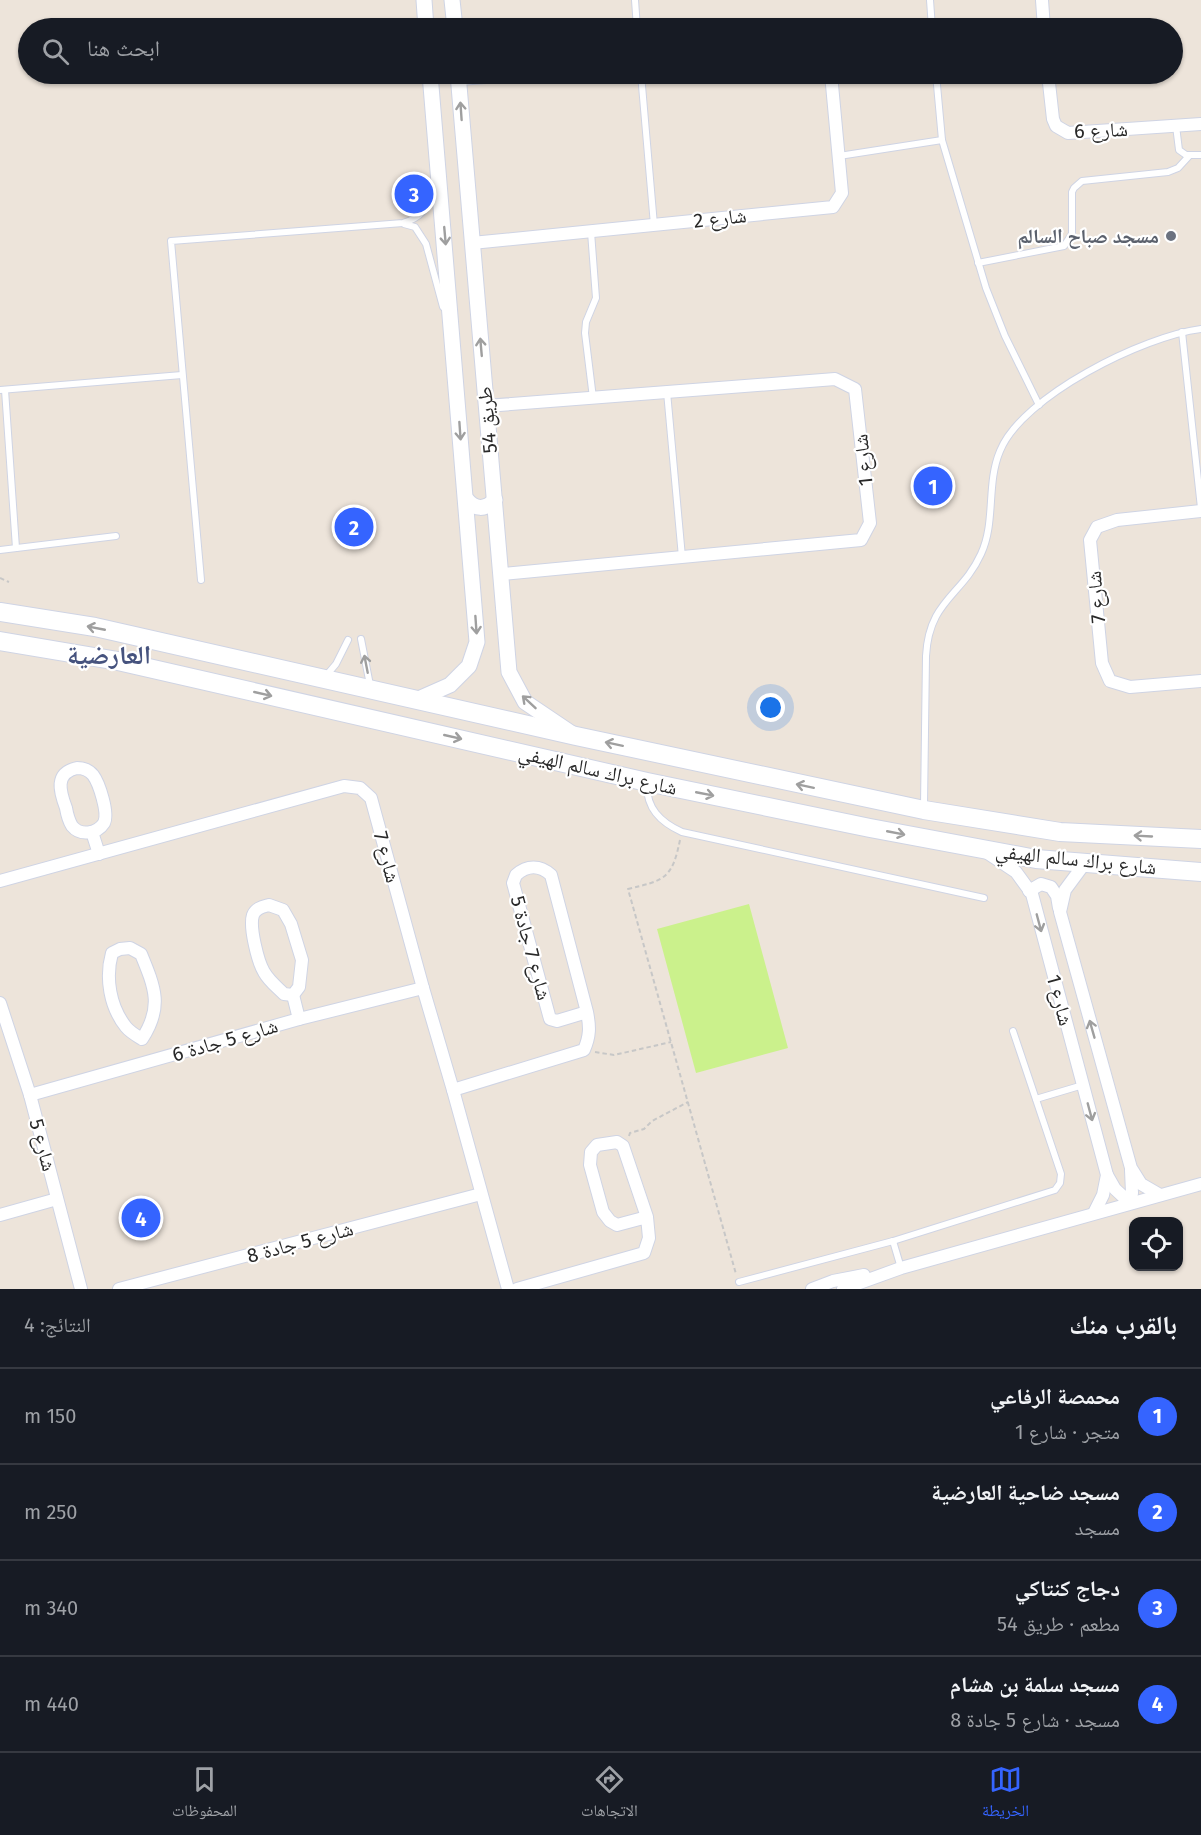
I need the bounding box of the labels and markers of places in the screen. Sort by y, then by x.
pin: 3 [394,172,434,216]
place label: مسجد صباح السالم [1018,224,1159,250]
marker: مسجد صباح السالم [1164,229,1178,243]
pin: 1 [914,464,952,508]
pin: 2 [334,504,374,550]
pin: 4 [122,1196,160,1240]

